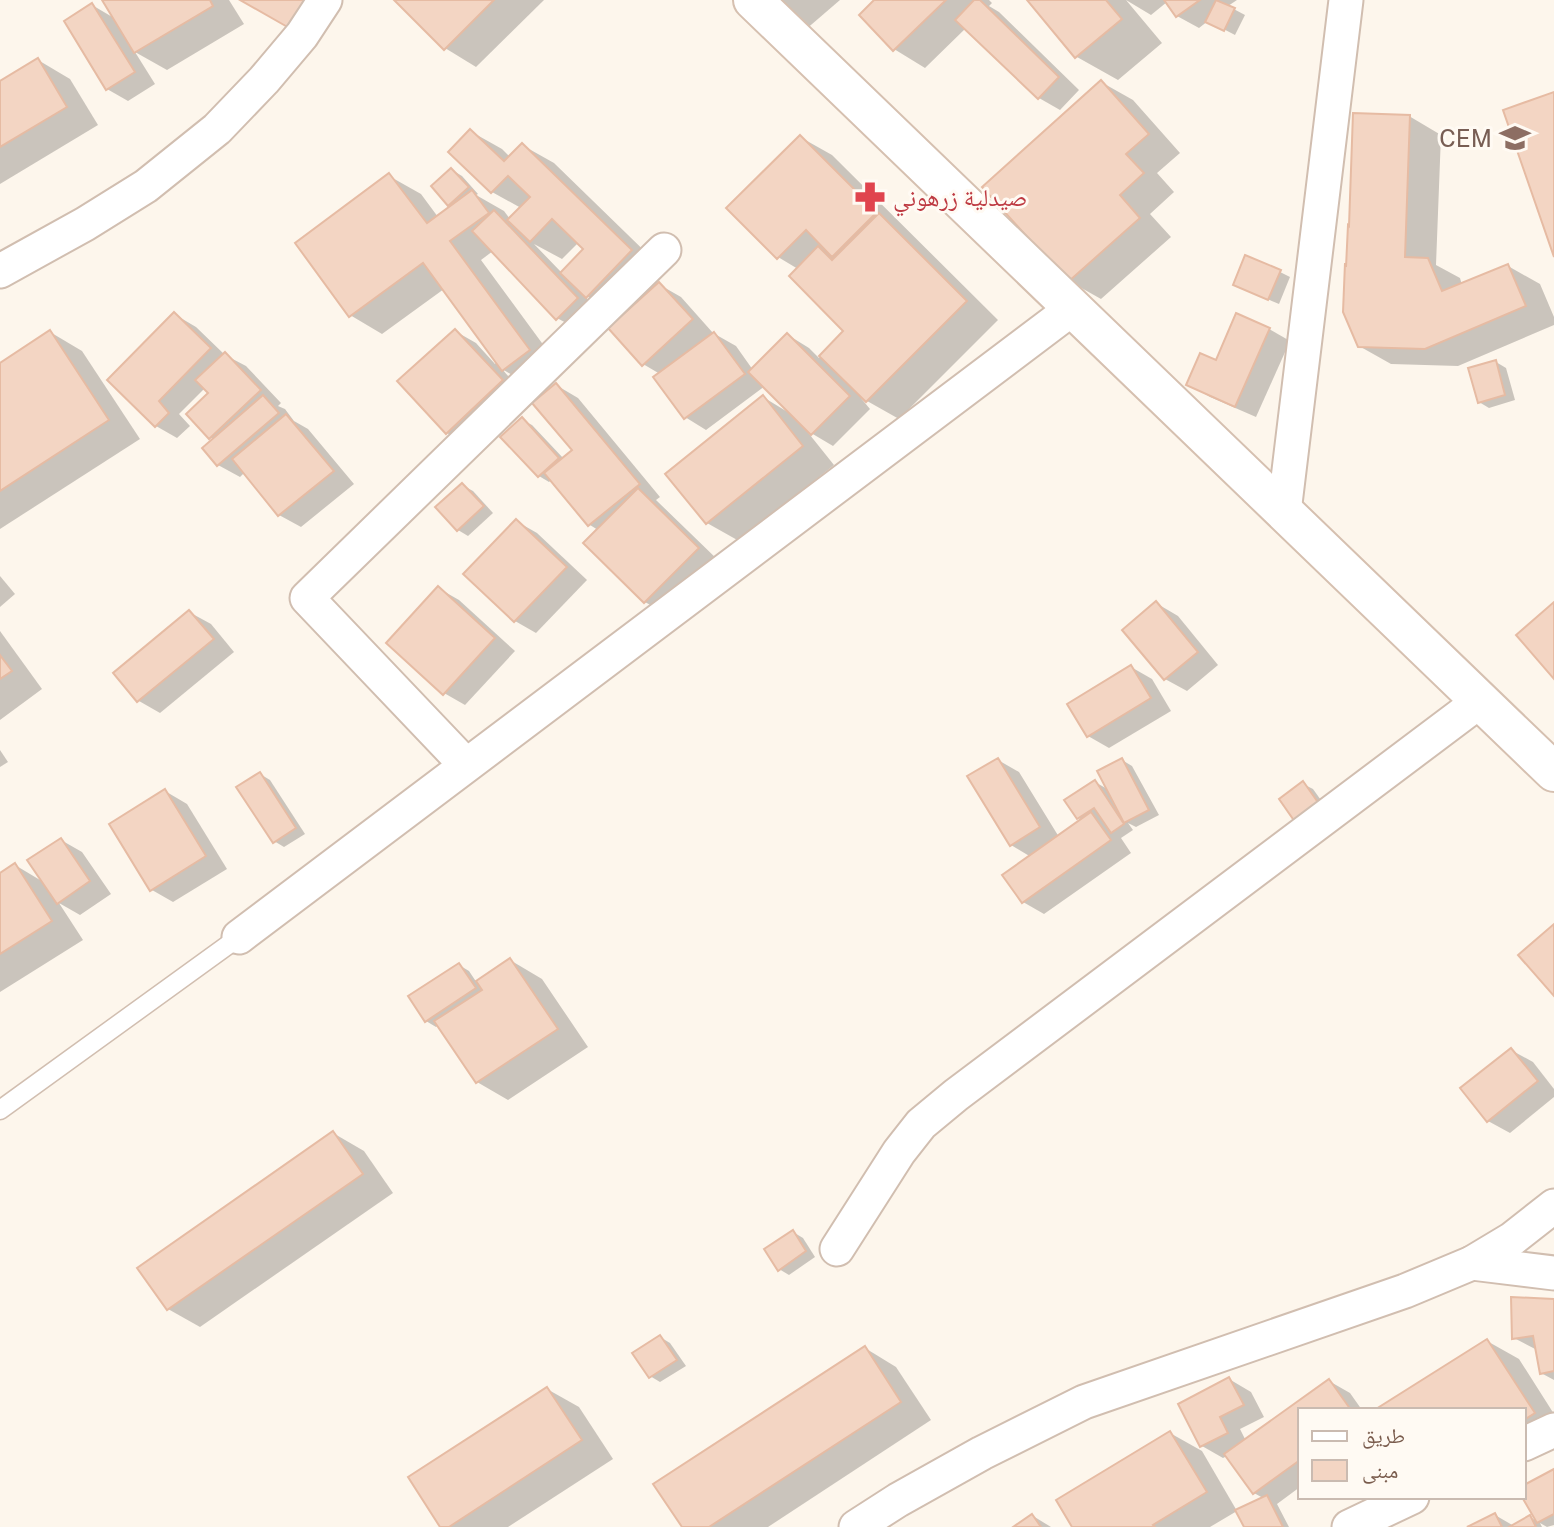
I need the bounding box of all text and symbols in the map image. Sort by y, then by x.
school or university icon: CEM [1498,121,1532,155]
place label: CEM [1439,124,1492,152]
pharmacy icon: صيدلية زرهوني [853,180,887,214]
place label: صيدلية زرهوني [893,183,1027,217]
legend [1298,1408,1526,1499]
text: طريق [1362,1423,1405,1449]
text: مبنى [1362,1458,1398,1484]

